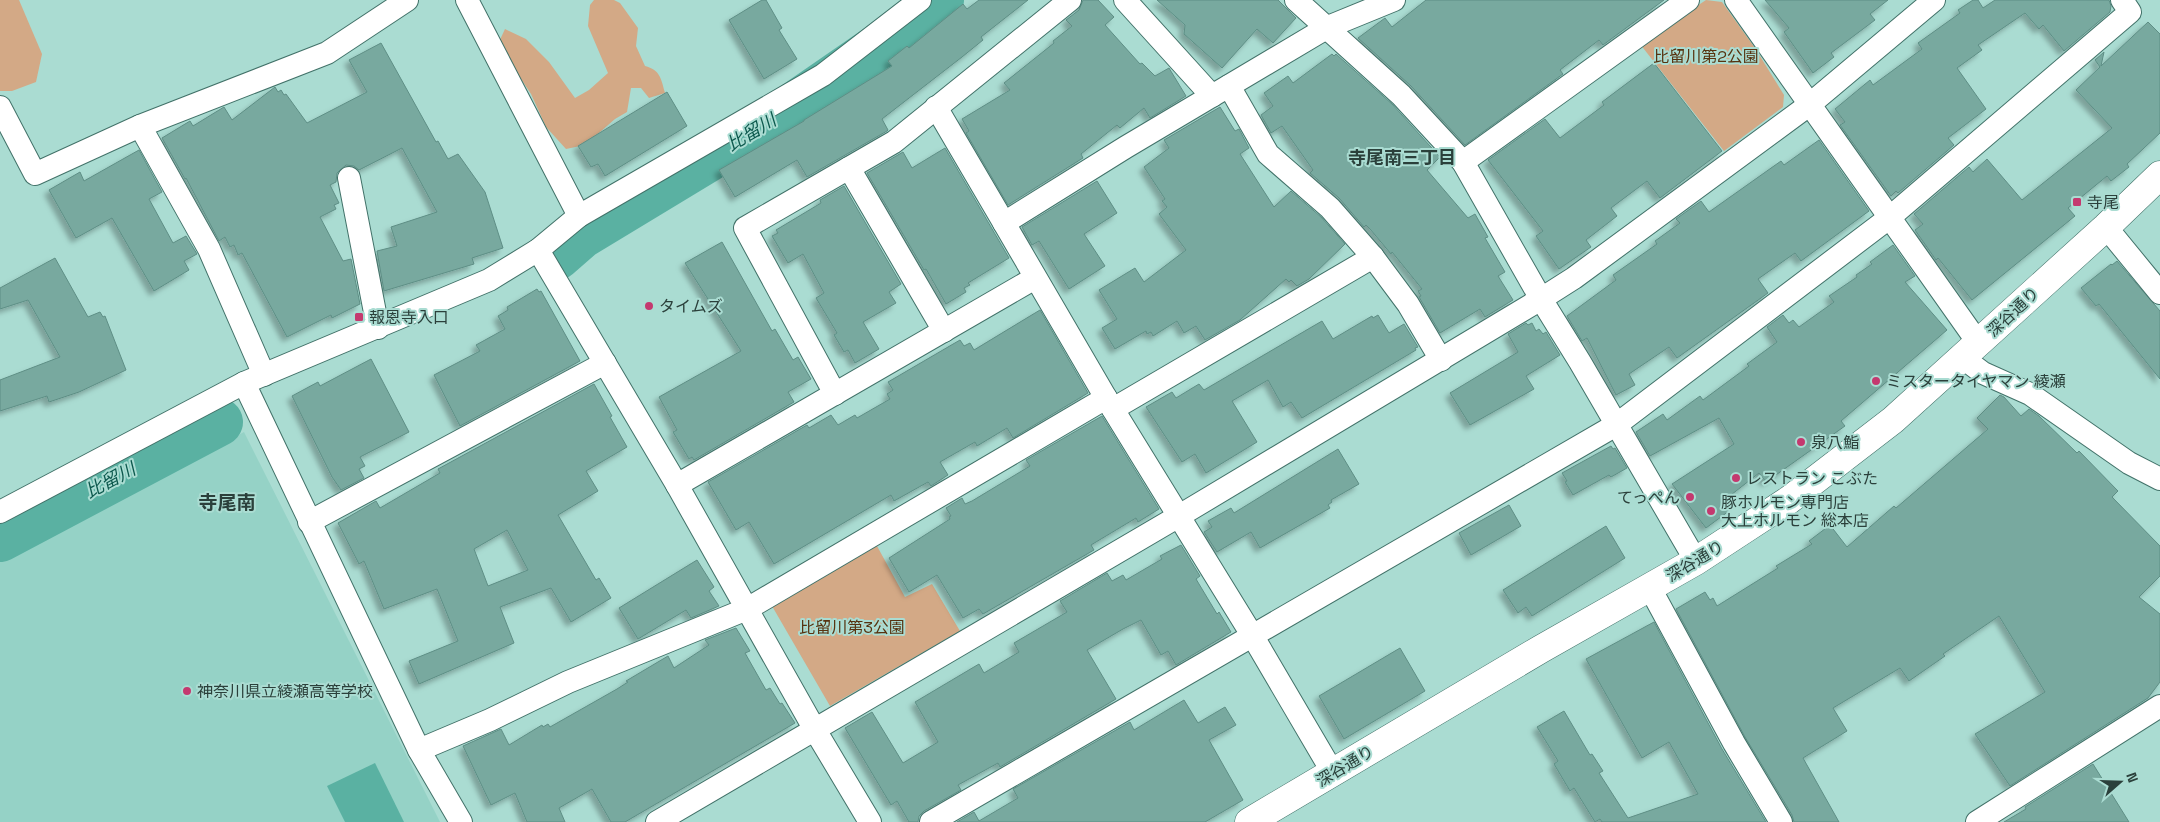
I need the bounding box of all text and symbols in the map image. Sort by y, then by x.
park label: 比留川第2公園 [1653,46,1759,67]
water label: 比留川 [722,107,782,156]
district label: 寺尾南三丁目 [1348,146,1456,169]
place label: 寺尾 [2087,192,2119,213]
marker: 寺尾 [2071,196,2083,208]
street label: 深谷通り [1982,282,2044,342]
place label: タイムズ [659,296,723,317]
marker: タイムズ [643,300,655,312]
place label: 報恩寺入口 [369,307,449,328]
marker: 報恩寺入口 [353,311,365,323]
place label: ミスタータイヤマン 綾瀬 [1886,371,2066,392]
marker: ミスタータイヤマン 綾瀬 [1870,375,1882,387]
place label: 泉八鮨 [1811,432,1859,453]
marker: 泉八鮨 [1795,436,1807,448]
water label: 比留川 [81,456,141,503]
place label: レストラン こぶた [1746,468,1878,489]
marker: レストラン こぶた [1730,472,1742,484]
place label: てっぺん [1617,487,1680,508]
district label: 寺尾南 [198,490,256,515]
marker: てっぺん [1684,491,1696,503]
place label: 豚ホルモン専門店 大上ホルモン 総本店 [1721,492,1869,531]
marker: 豚ホルモン専門店 大上ホルモン 総本店 [1705,505,1717,517]
street label: 深谷通り [1662,536,1728,586]
park label: 比留川第3公園 [799,617,905,638]
place label: 神奈川県立綾瀬高等学校 [197,681,373,702]
marker: 神奈川県立綾瀬高等学校 [181,685,193,697]
street label: 深谷通り [1312,741,1378,791]
north arrow [2095,757,2145,807]
text: N [2122,770,2142,785]

